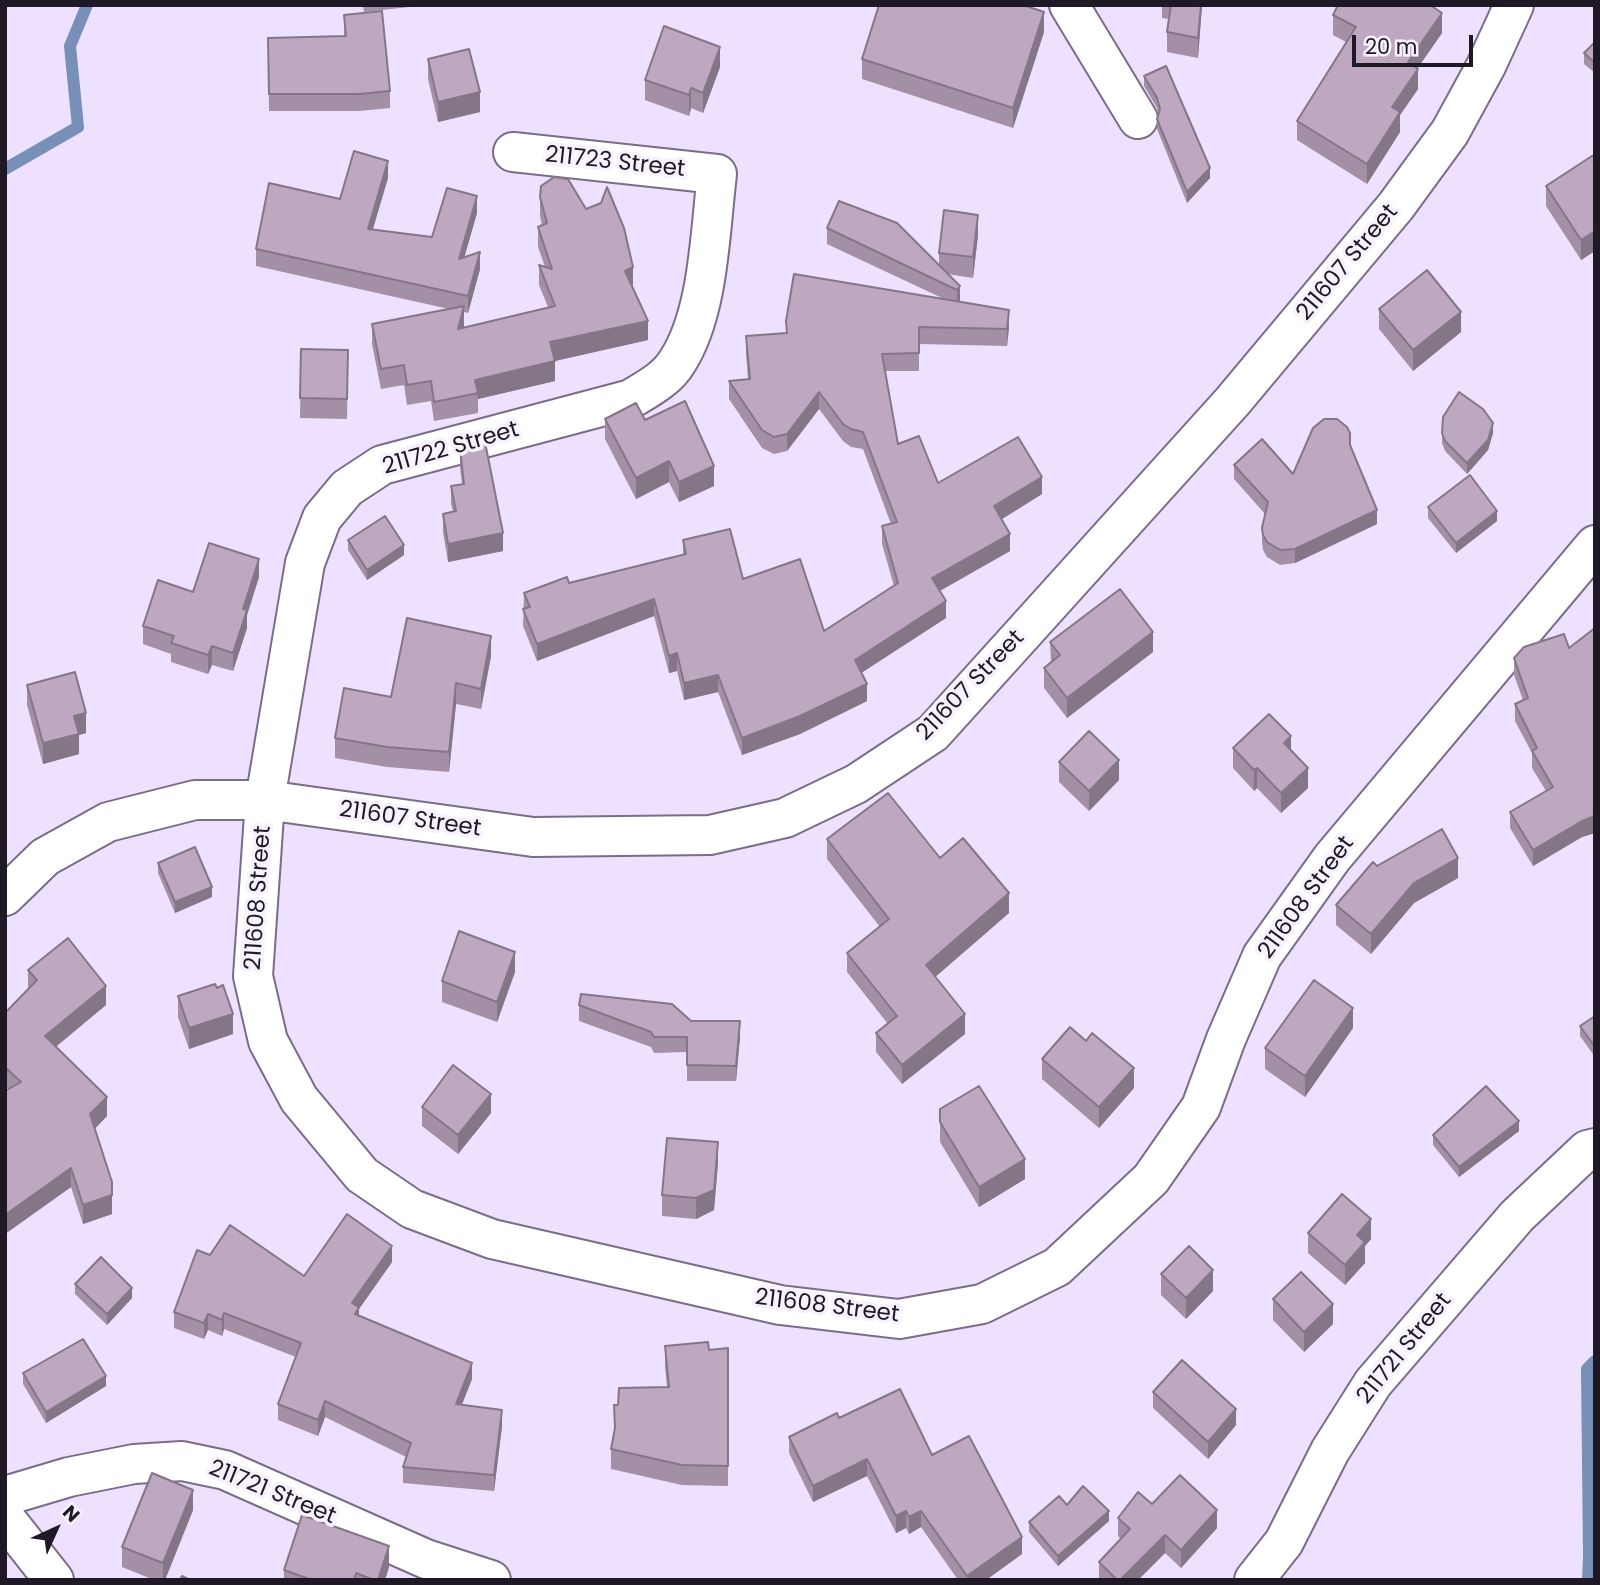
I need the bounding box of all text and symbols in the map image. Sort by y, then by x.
scale bar [1355,21,1476,65]
text: 20 m [1365,32,1418,61]
street label: 211723 Street [544,142,686,184]
street label: 211607 Street [1291,199,1405,327]
street label: 211722 Street [380,416,522,482]
street label: 211607 Street [911,625,1031,747]
street label: 211607 Street [337,796,483,844]
street label: 211608 Street [240,825,278,971]
street label: 211608 Street [1253,831,1361,965]
street label: 211608 Street [753,1284,901,1330]
street label: 211721 Street [1352,1288,1458,1410]
street label: 211721 Street [204,1455,340,1531]
north arrow [21,1494,91,1564]
text: N [57,1499,86,1528]

